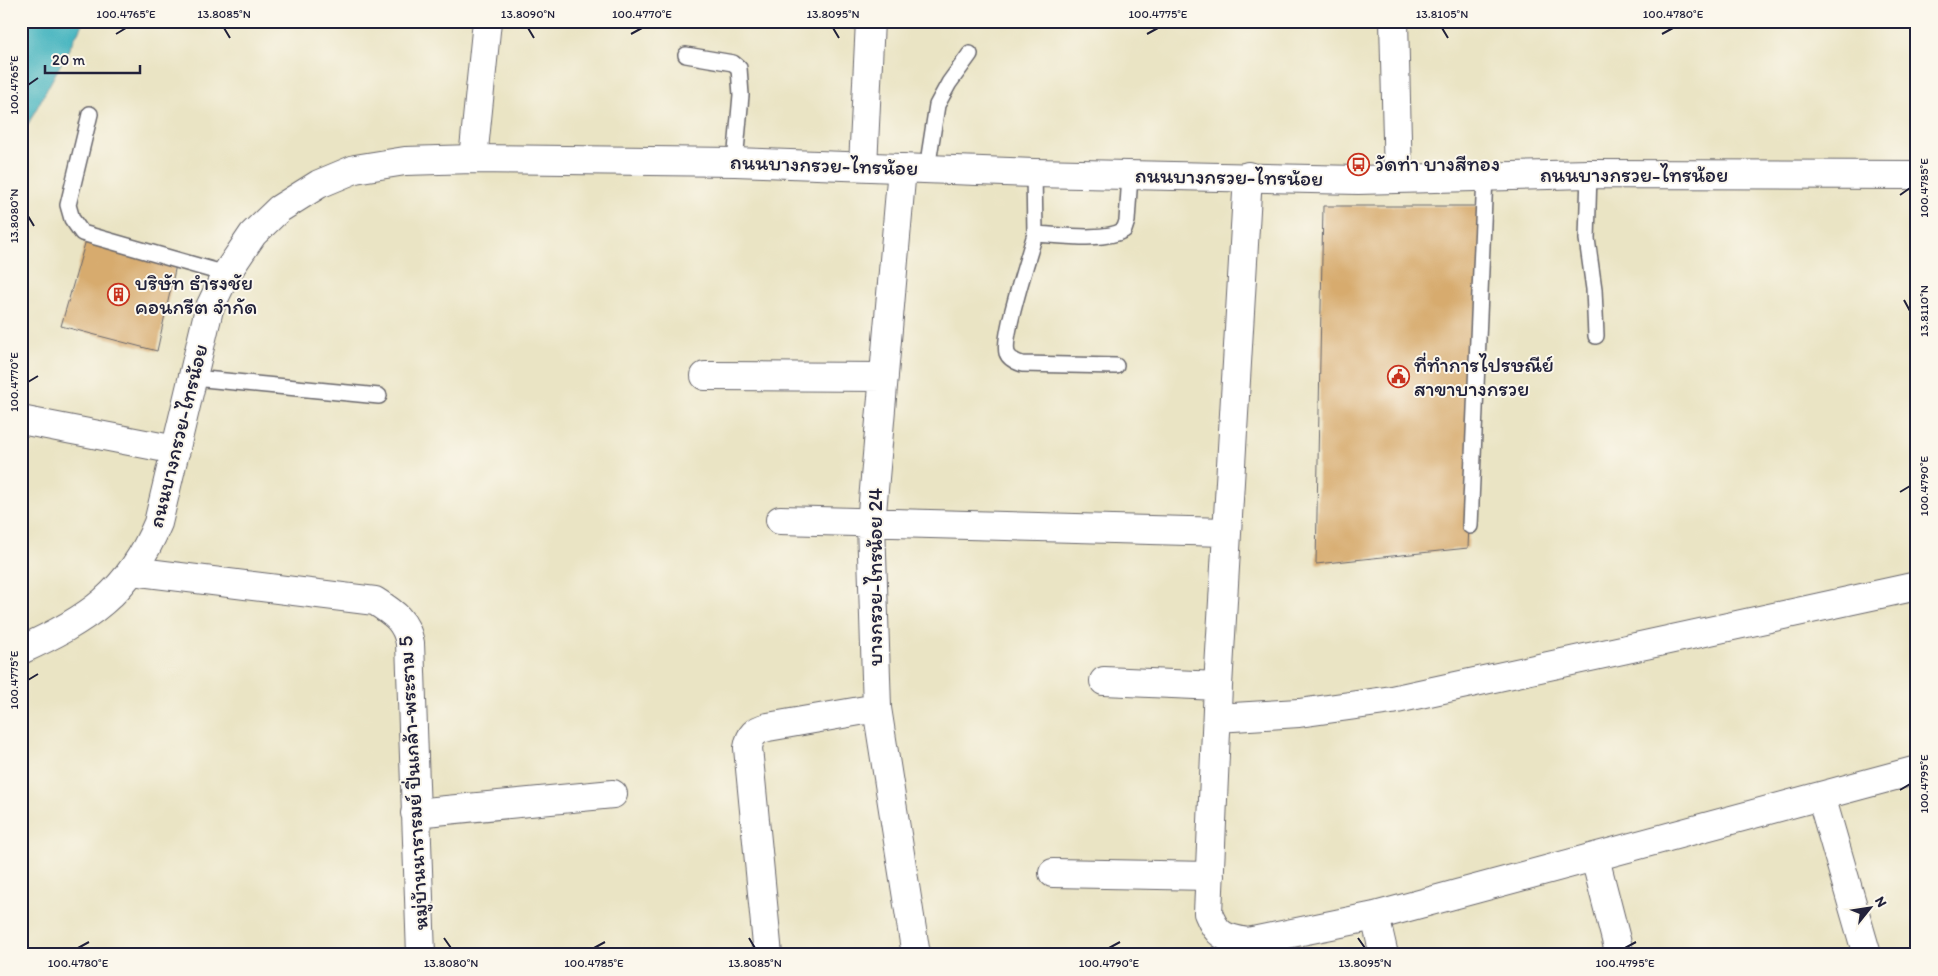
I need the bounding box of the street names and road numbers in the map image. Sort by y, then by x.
street label: ถนนบางกรวย-ไทรน้อย [730,149,919,180]
street label: ถนนบางกรวย-ไทรน้อย [1135,162,1323,191]
street label: ถนนบางกรวย-ไทรน้อย [1540,162,1728,187]
street label: ถนนบางกรวย-ไทรน้อย [143,342,212,530]
street label: บางกรวย-ไทรน้อย 24 [862,488,887,666]
street label: หมู่บ้านนารารมย์ ปิ่นเกล้า-พระราม 5 [392,635,435,931]

